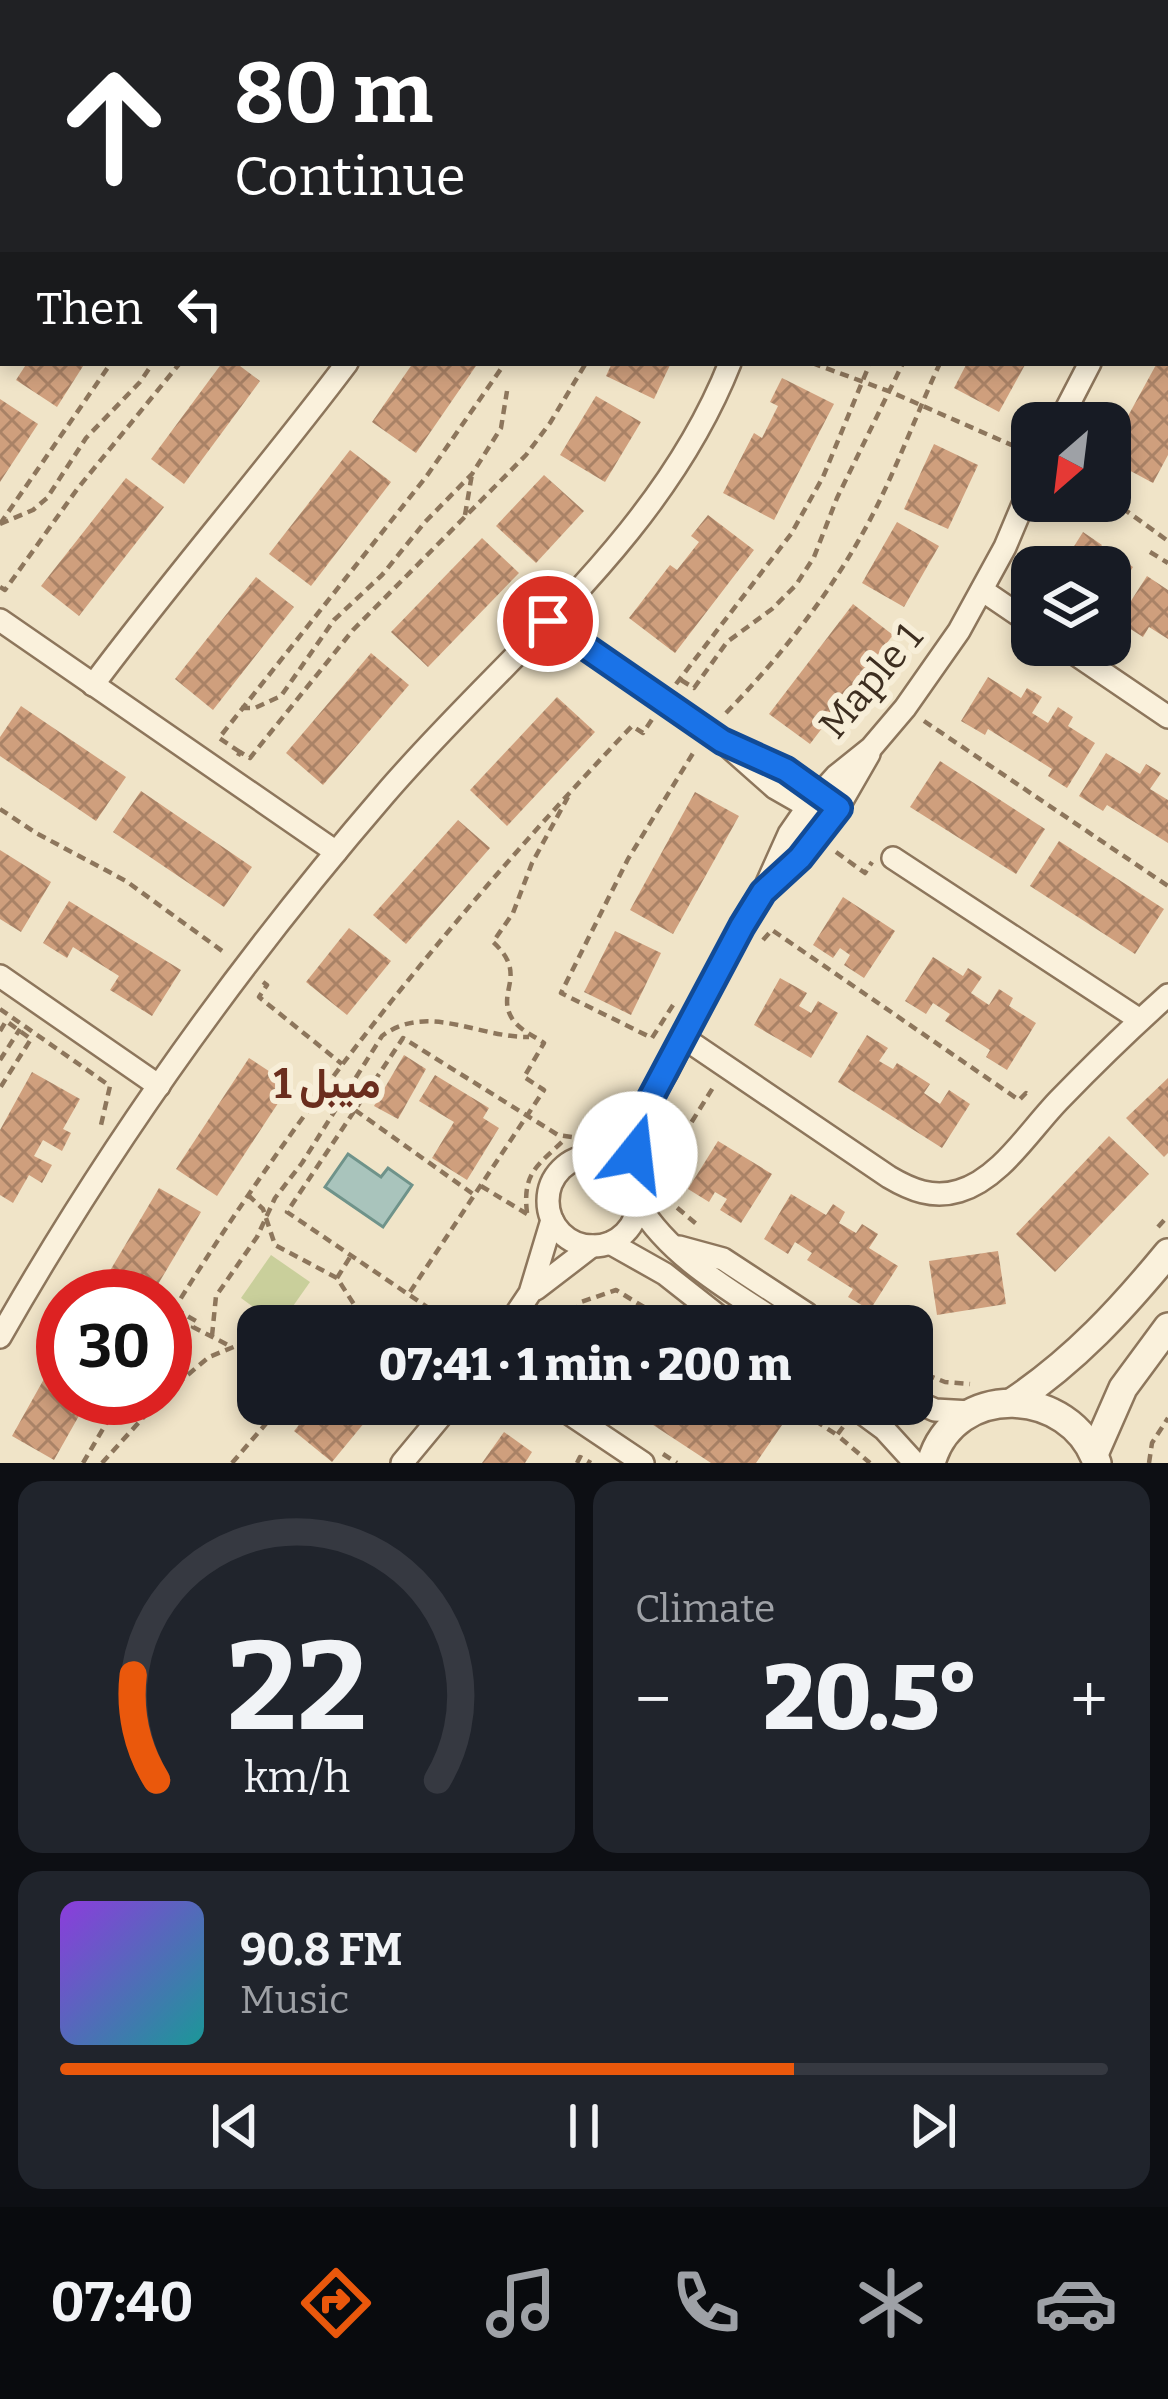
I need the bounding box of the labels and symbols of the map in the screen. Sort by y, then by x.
north arrow [1011,402,1131,522]
pin [497,570,599,672]
street label: Maple 1 [810,614,932,747]
district label: ميبل 1 [274,1059,380,1109]
position arrow [572,1091,698,1217]
speed limit sign: 30 [36,1269,192,1425]

